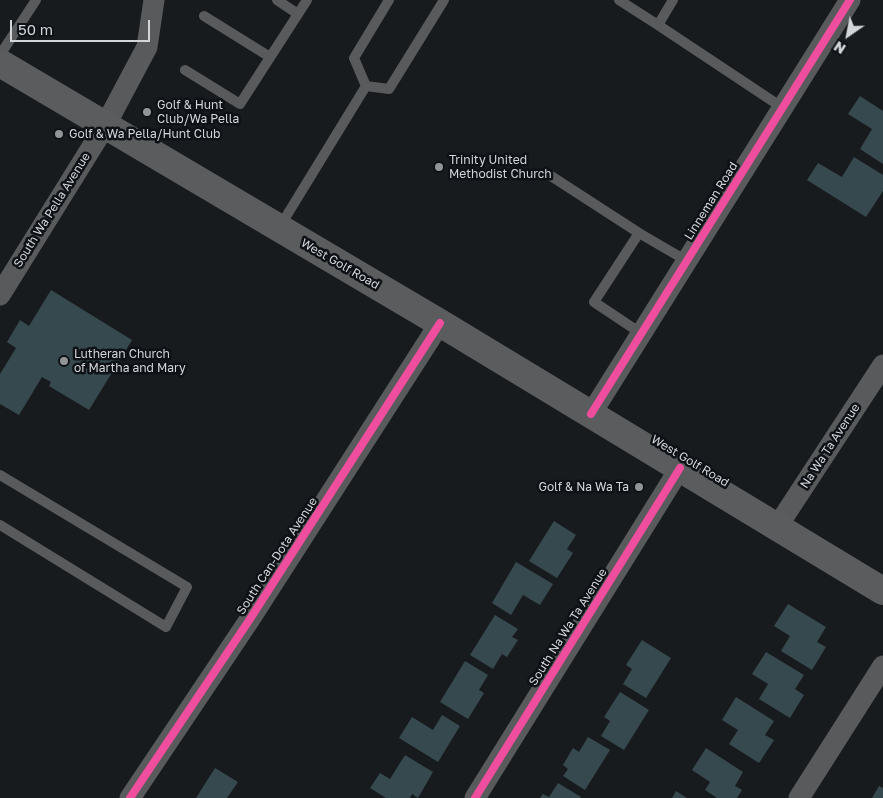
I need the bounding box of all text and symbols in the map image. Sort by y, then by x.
scale bar [12,10,152,42]
north arrow [823,10,873,60]
text: 50 m [18,20,53,38]
text: N [830,38,849,58]
place label: Golf & Hunt Club/Wa Pella [157,98,239,126]
marker: Golf & Hunt Club/Wa Pella [141,106,153,118]
place label: Golf & Wa Pella/Hunt Club [69,127,220,141]
marker: Golf & Wa Pella/Hunt Club [53,128,65,140]
street label: South Wa Pella Avenue [11,150,93,270]
place label: Trinity United Methodist Church [449,153,552,181]
street label: Linneman Road [681,159,741,243]
marker: Trinity United Methodist Church [433,161,445,173]
street label: West Golf Road [298,236,382,292]
place label: Lutheran Church of Martha and Mary [74,347,186,375]
marker: Lutheran Church of Martha and Mary [58,355,70,367]
street label: Na Wa Ta Avenue [797,401,863,491]
street label: West Golf Road [648,432,732,490]
place label: Golf & Na Wa Ta [538,480,629,494]
marker: Golf & Na Wa Ta [633,481,645,493]
street label: South Can-Dota Avenue [234,495,320,617]
street label: South Na Wa Ta Avenue [526,566,610,688]

